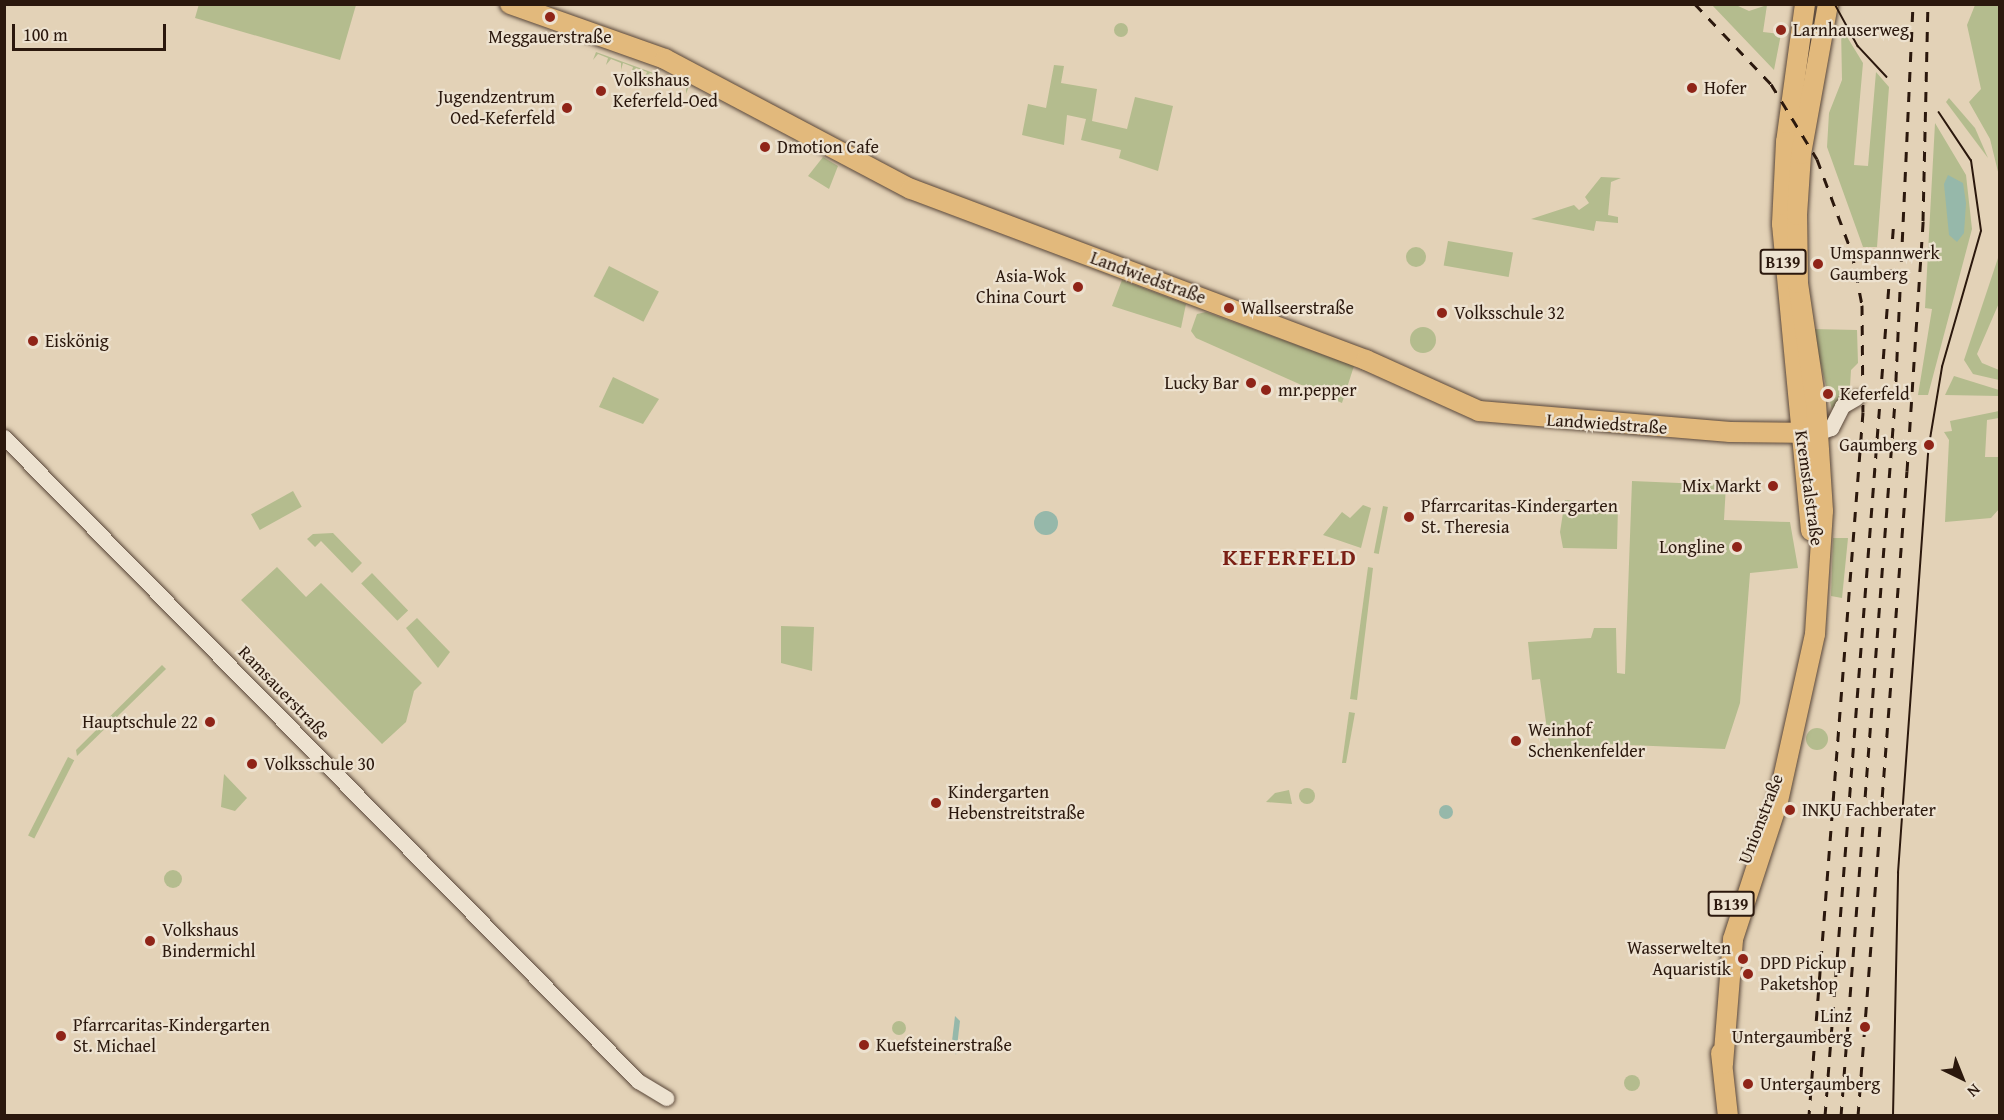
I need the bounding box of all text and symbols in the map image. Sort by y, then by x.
marker: Meggauerstraße [543,10,557,24]
scale bar [15,12,170,50]
place label: Larnhauserweg [1793,19,1909,41]
text: 100 m [23,21,68,48]
marker: Larnhauserweg [1774,23,1788,37]
place label: Meggauerstraße [488,26,612,48]
place label: Volkshaus Keferfeld-Oed [613,70,718,112]
place label: Hofer [1704,77,1747,99]
marker: Hofer [1685,81,1699,95]
marker: Volkshaus Keferfeld-Oed [594,84,608,98]
place label: Jugendzentrum Oed-Keferfeld [438,87,555,130]
marker: Jugendzentrum Oed-Keferfeld [560,101,574,115]
place label: Dmotion Cafe [777,136,879,158]
marker: Dmotion Cafe [758,140,772,154]
place label: Umspannwerk Gaumberg [1830,243,1940,286]
street label: Landwiedstraße [1087,247,1209,309]
road number: B139 [1759,249,1807,275]
marker: Umspannwerk Gaumberg [1811,257,1825,271]
place label: Asia-Wok China Court [976,266,1066,308]
marker: Asia-Wok China Court [1071,280,1085,294]
place label: Wallseerstraße [1241,297,1354,319]
marker: Wallseerstraße [1222,301,1236,315]
place label: Volksschule 32 [1454,302,1565,324]
marker: Volksschule 32 [1435,306,1449,320]
place label: Eiskönig [45,330,109,352]
marker: Eiskönig [26,334,40,348]
place label: Lucky Bar [1165,372,1239,394]
marker: Lucky Bar [1244,376,1258,390]
place label: mr.pepper [1278,379,1357,401]
marker: mr.pepper [1259,383,1273,397]
place label: Keferfeld [1840,383,1910,405]
marker: Keferfeld [1821,387,1835,401]
street label: Landwiedstraße [1546,409,1668,439]
street label: Kremstalstraße [1790,429,1828,547]
place label: Gaumberg [1839,434,1917,456]
marker: Gaumberg [1922,438,1936,452]
place label: Mix Markt [1682,475,1761,497]
marker: Mix Markt [1766,479,1780,493]
place label: Pfarrcaritas-Kindergarten St. Theresia [1421,496,1618,538]
marker: Pfarrcaritas-Kindergarten St. Theresia [1402,510,1416,524]
place label: Longline [1659,536,1725,558]
marker: Longline [1730,540,1744,554]
district label: KEFERFELD [1222,543,1358,571]
street label: Ramsauerstraße [233,641,335,745]
place label: Hauptschule 22 [82,711,198,733]
marker: Hauptschule 22 [203,715,217,729]
place label: Weinhof Schenkenfelder [1528,720,1645,762]
marker: Weinhof Schenkenfelder [1509,734,1523,748]
place label: Volksschule 30 [264,753,375,775]
marker: Volksschule 30 [245,757,259,771]
street label: Unionstraße [1734,771,1788,867]
place label: Kindergarten Hebenstreitstraße [948,782,1085,824]
marker: Kindergarten Hebenstreitstraße [929,796,943,810]
place label: INKU Fachberater [1802,799,1936,821]
marker: INKU Fachberater [1783,803,1797,817]
road number: B139 [1707,891,1755,917]
place label: Volkshaus Bindermichl [162,920,255,962]
marker: Volkshaus Bindermichl [143,934,157,948]
place label: Wasserwelten Aquaristik [1627,938,1731,980]
marker: Wasserwelten Aquaristik [1736,952,1750,966]
place label: DPD Pickup Paketshop [1760,953,1847,996]
marker: DPD Pickup Paketshop [1741,967,1755,981]
place label: Linz Untergaumberg [1732,1006,1852,1048]
place label: Pfarrcaritas-Kindergarten St. Michael [73,1015,270,1058]
marker: Linz Untergaumberg [1856,1018,1874,1036]
marker: Pfarrcaritas-Kindergarten St. Michael [54,1029,68,1043]
place label: Kuefsteinerstraße [876,1034,1012,1056]
marker: Kuefsteinerstraße [857,1038,871,1052]
north arrow [1932,1048,1992,1108]
place label: Untergaumberg [1760,1073,1880,1095]
marker: Untergaumberg [1741,1077,1755,1091]
text: N [1962,1079,1986,1104]

